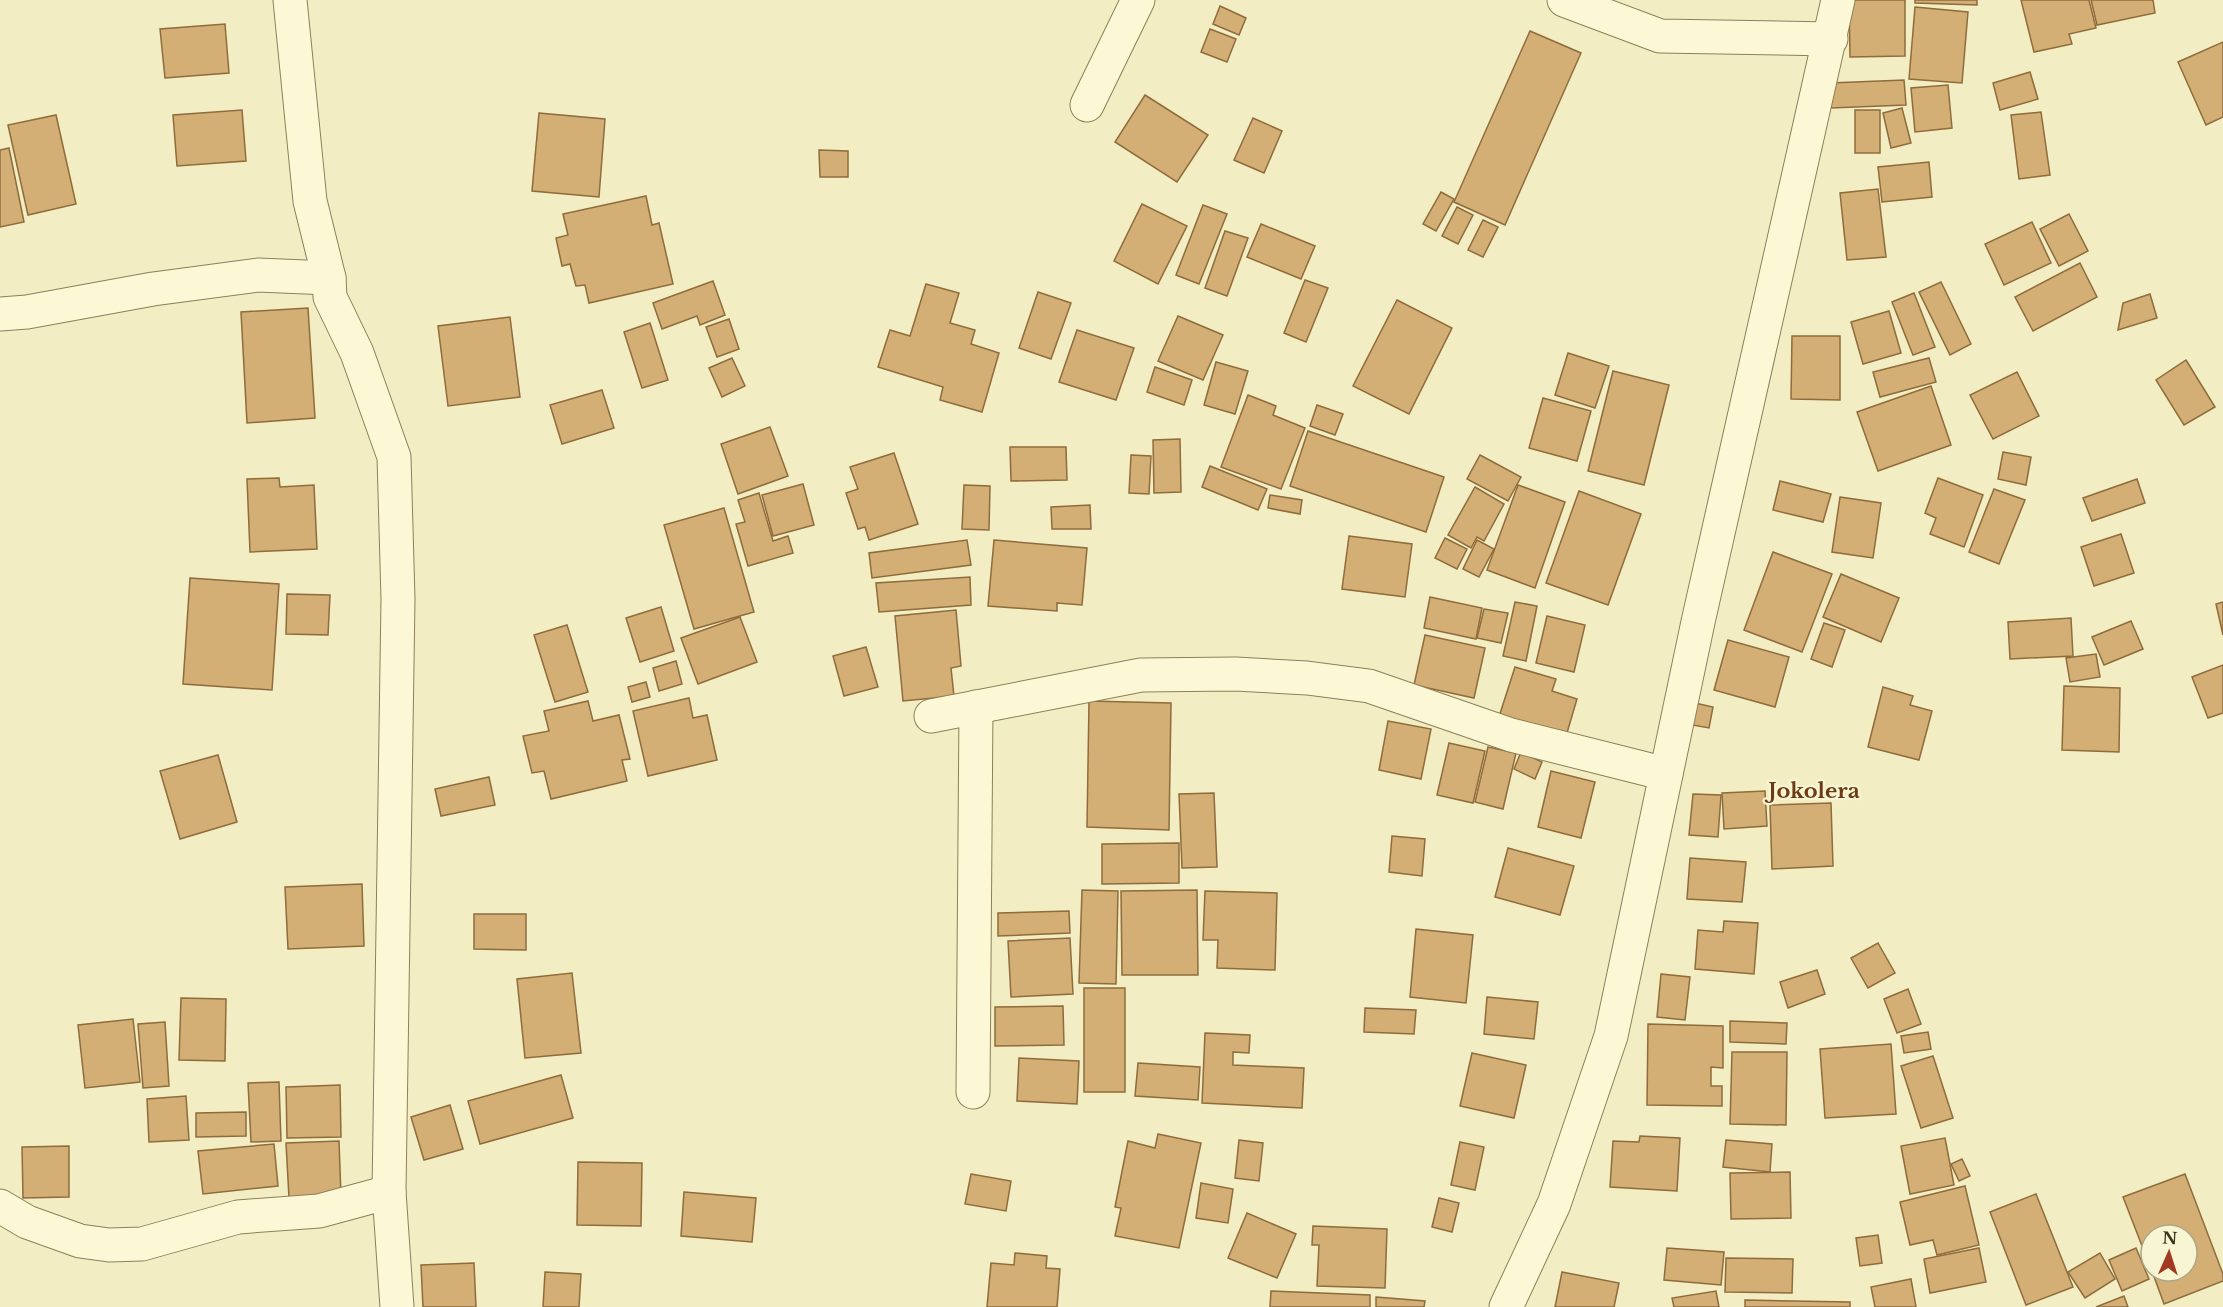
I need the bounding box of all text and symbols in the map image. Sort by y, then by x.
district label: Jokolera [1764,778,1860,804]
north arrow [2139,1223,2199,1283]
text: N [2162,1228,2178,1248]

